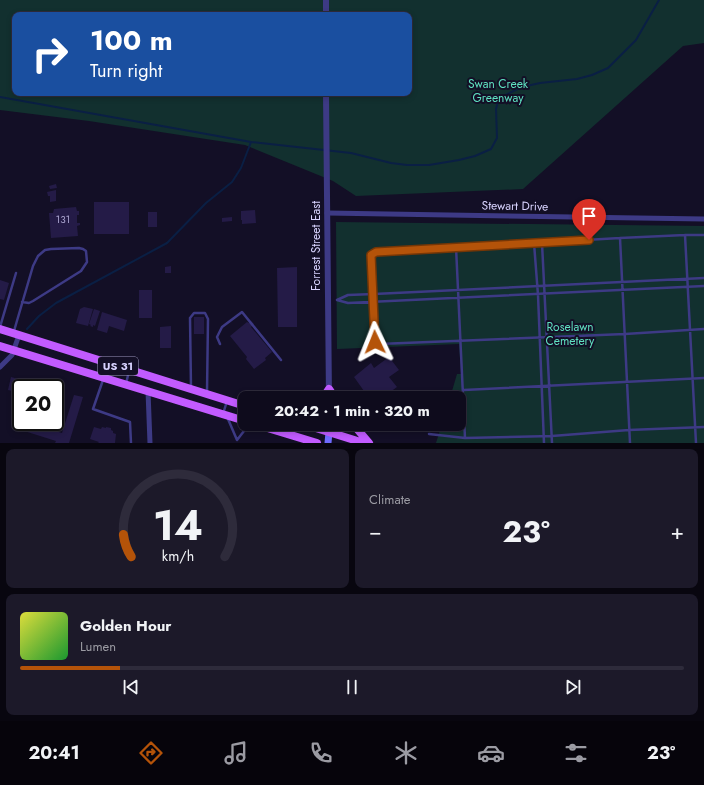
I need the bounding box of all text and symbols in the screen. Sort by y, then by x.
text: 100 m [90,20,173,61]
icon: right [24,28,76,80]
text: Turn right [90,58,162,84]
park label: Swan Creek Greenway [468,75,529,107]
street label: Stewart Drive [482,196,548,216]
pin [572,199,606,240]
street label: Forrest Street East [307,201,325,291]
icon: arrive [578,205,600,227]
house number: 131 [56,212,70,227]
park label: Roselawn Cemetery [546,318,595,350]
position arrow [354,321,396,363]
road number: US 31 [98,357,138,375]
speed limit sign: 20 [12,379,64,431]
text: 20:42 · 1 min · 320 m [274,400,430,422]
text: Climate [369,490,410,509]
text: 14 [152,494,203,555]
text: 23° [503,510,550,553]
text: − [369,515,382,547]
text: + [670,515,684,547]
text: km/h [161,545,194,565]
text: Golden Hour [80,615,172,637]
text: Lumen [80,637,116,656]
icon: previous [120,676,142,698]
icon: pause [341,676,363,698]
icon: next [562,676,584,698]
icon: directions [137,739,165,767]
icon: music [222,739,250,767]
icon: phone [307,739,335,767]
icon: climate [392,739,420,767]
icon: car [477,739,505,767]
icon: filters [562,739,590,767]
text: 20:41 [29,740,80,766]
text: 23° [647,740,675,766]

